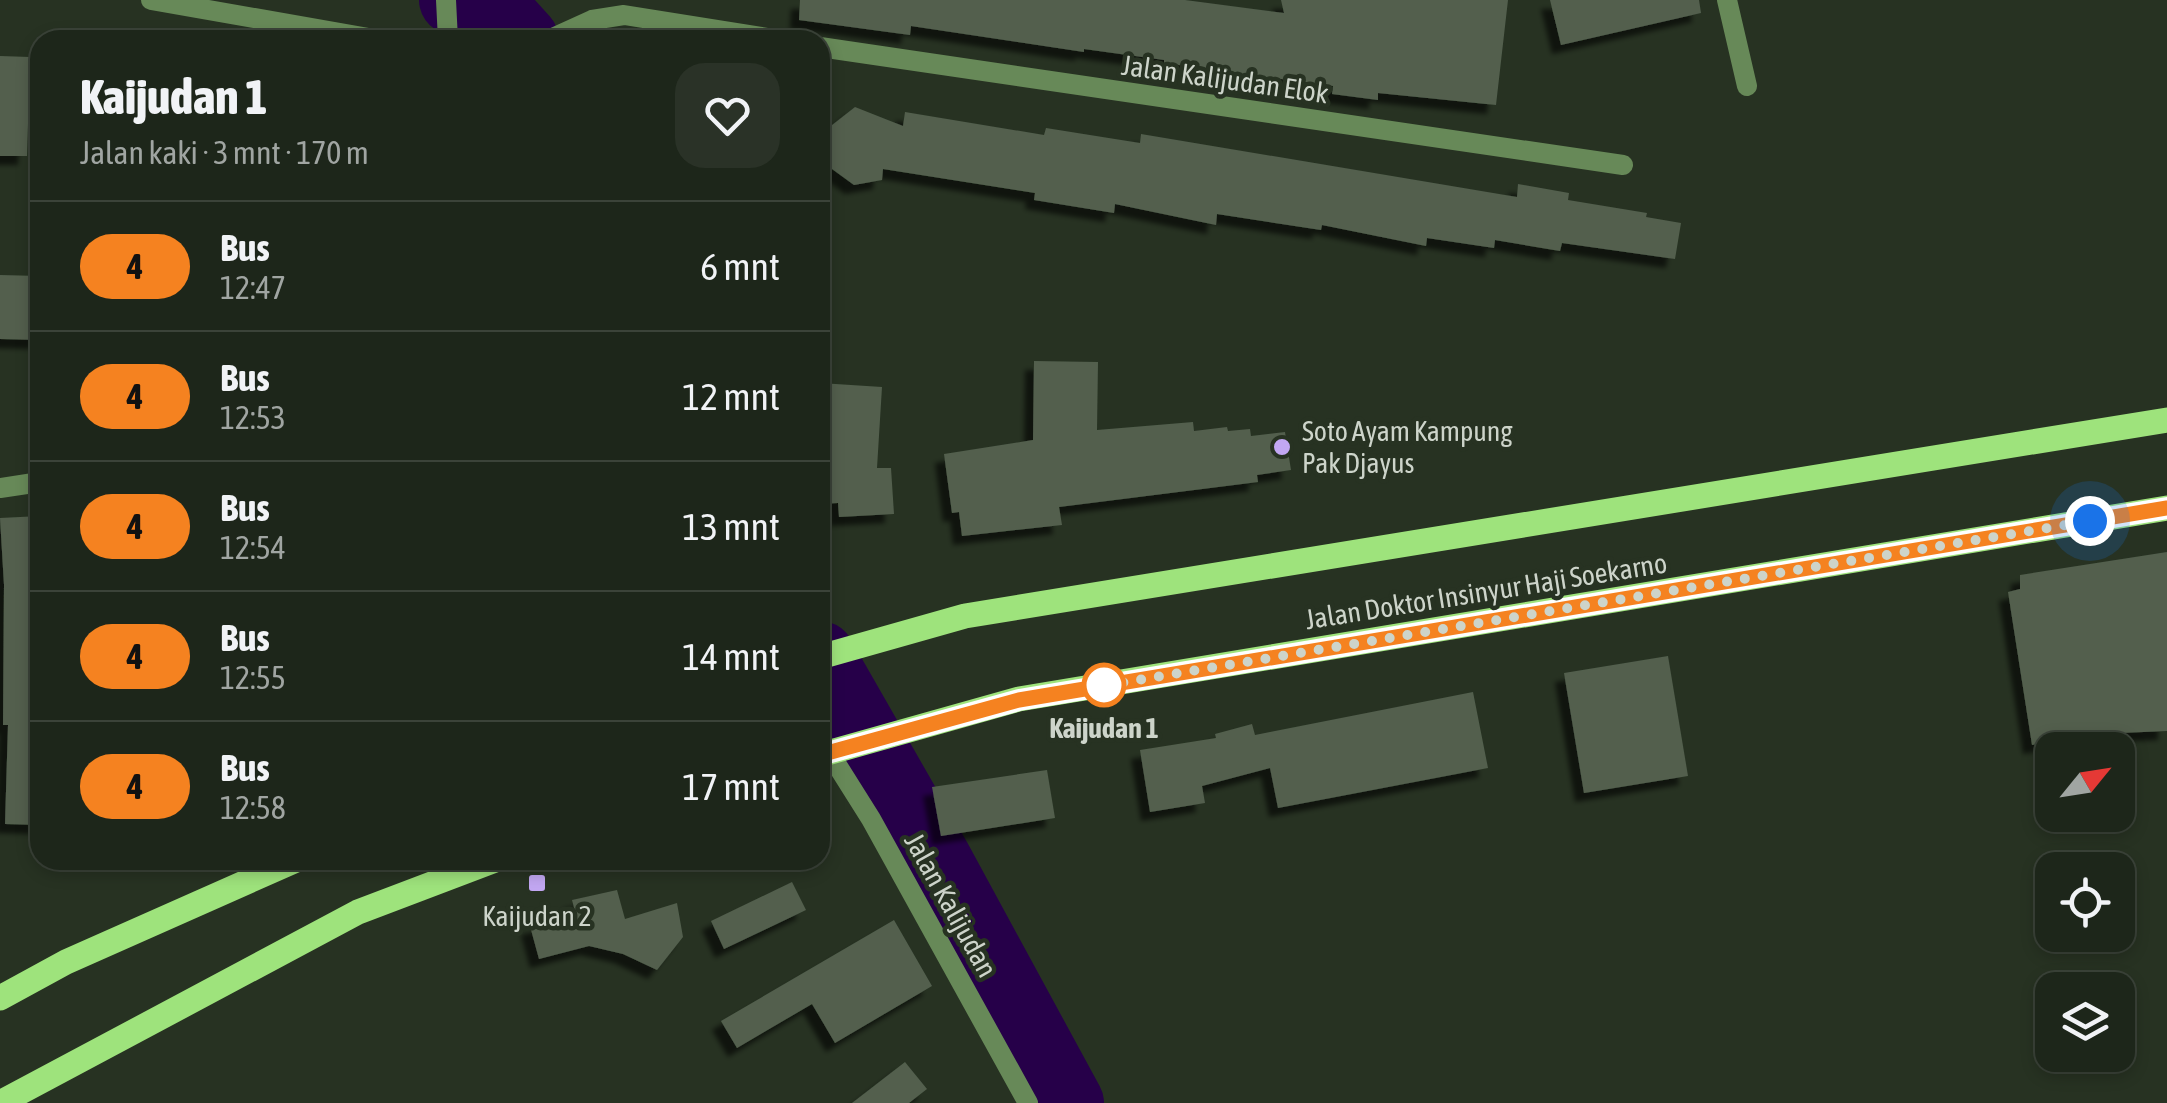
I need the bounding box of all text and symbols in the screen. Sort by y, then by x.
street label: Jalan Kalijudan Elok [1120,49,1330,109]
button: heart [675,63,780,168]
text: Kaijudan 1 [80,69,268,124]
text: Jalan kaki · 3 mnt · 170 m [80,134,369,171]
text: Bus [220,226,270,269]
text: 6 mnt [700,245,780,288]
text: 4 [127,246,143,286]
text: 12:47 [220,269,286,306]
text: Bus [220,356,270,399]
text: 12 mnt [682,375,780,418]
text: 4 [127,376,143,416]
text: 12:53 [220,399,286,436]
place label: Soto Ayam Kampung Pak Djayus [1302,415,1512,479]
marker: Soto Ayam Kampung Pak Djayus [1271,436,1293,458]
text: Bus [220,486,270,529]
your location [2065,496,2115,546]
text: 13 mnt [682,505,780,548]
text: 4 [127,506,143,546]
text: 12:54 [220,529,286,566]
street label: Jalan Doktor Insinyur Haji Soekarno [1303,547,1669,635]
text: Bus [220,616,270,659]
text: 14 mnt [682,635,780,678]
text: 4 [127,636,143,676]
text: 12:55 [220,659,286,696]
marker: Kaijudan 1 [1083,664,1125,706]
place label: Kaijudan 1 [1049,712,1159,744]
north arrow [2035,732,2135,832]
map controls [2035,732,2135,1072]
text: Bus [220,746,270,789]
text: 17 mnt [682,765,780,808]
text: 4 [127,766,143,806]
text: 12:58 [220,789,286,826]
street label: Jalan Kalijudan [898,827,1004,983]
button: locate [2035,852,2135,952]
marker: Kaijudan 2 [526,872,548,894]
place label: Kaijudan 2 [482,900,592,932]
button: layers [2035,972,2135,1072]

